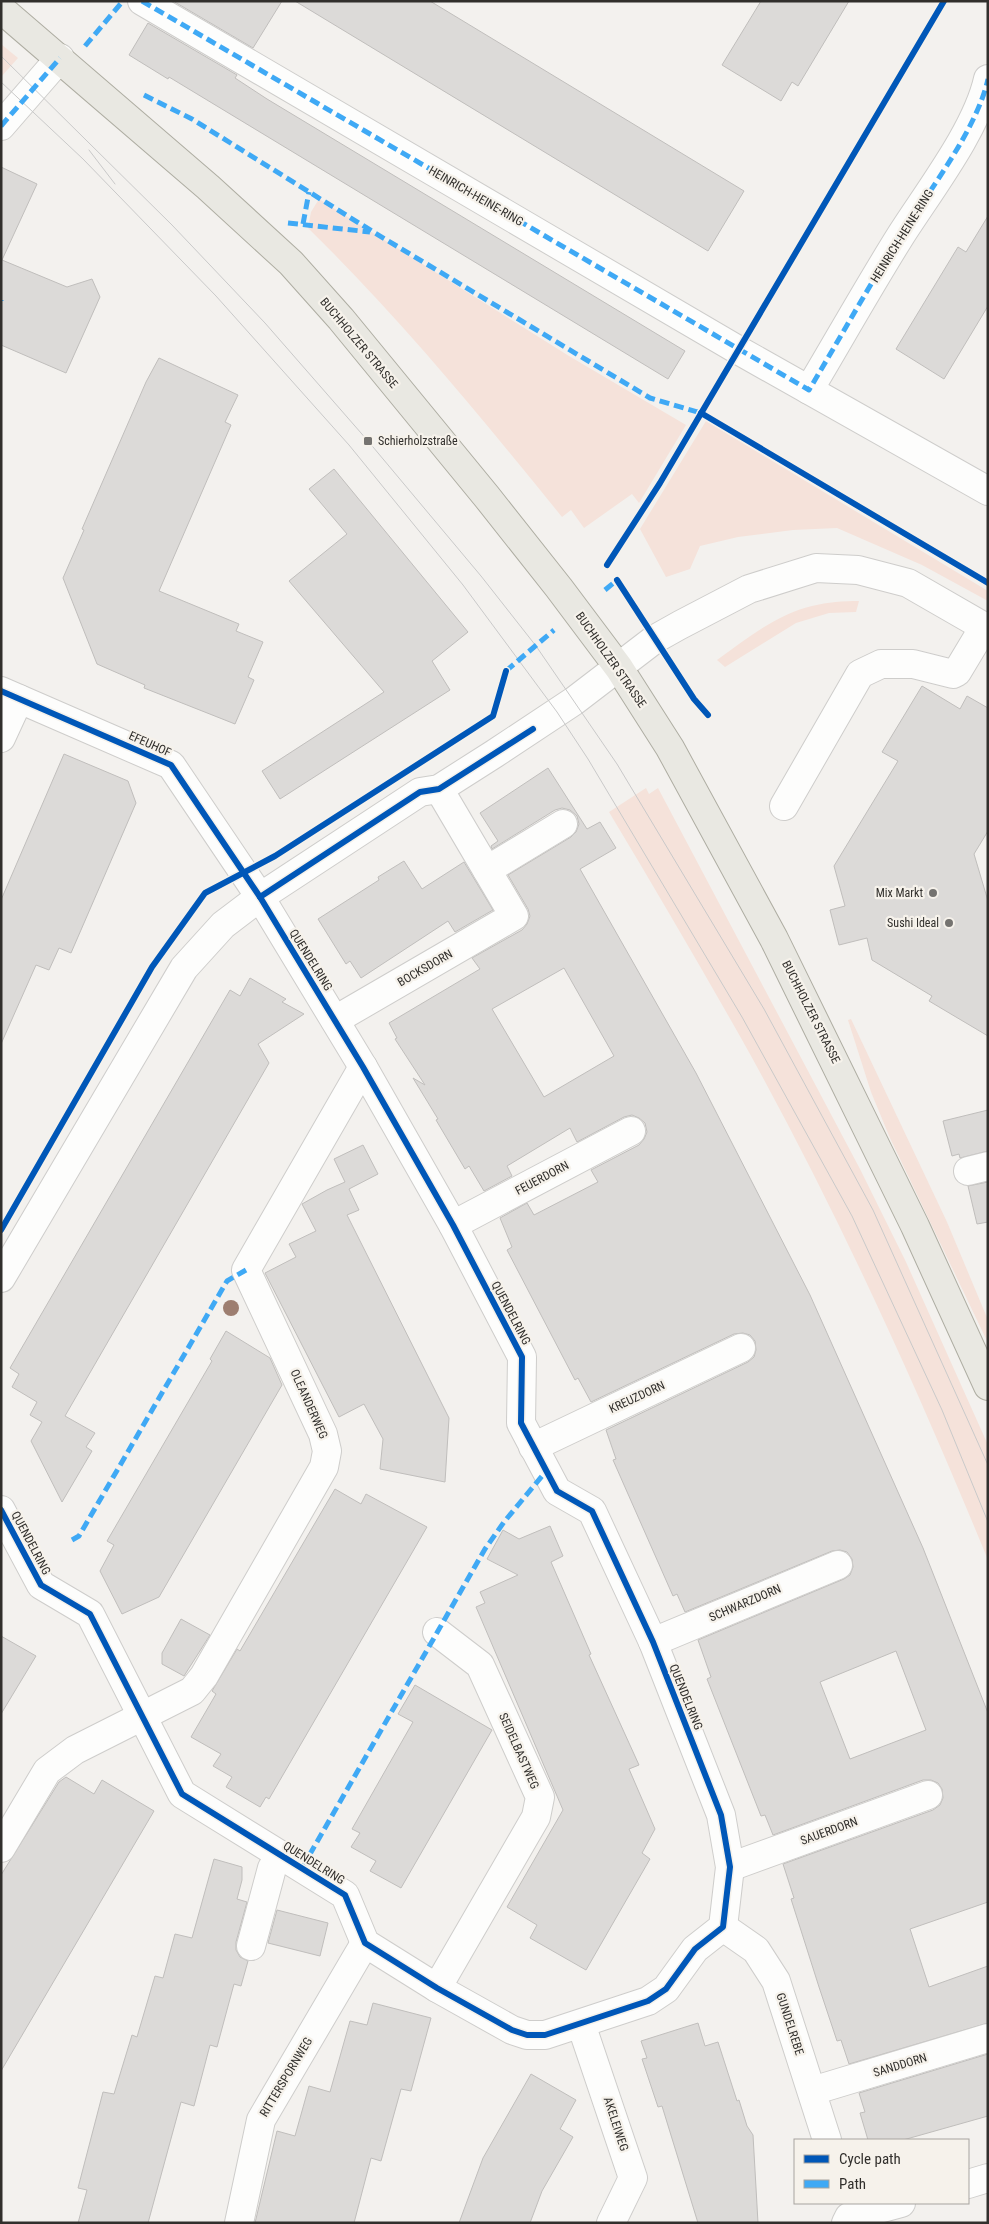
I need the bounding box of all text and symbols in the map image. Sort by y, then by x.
street label: HEINRICH-HEINE-RING [426,163,526,229]
street label: HEINRICH-HEINE-RING [868,187,936,285]
street label: BUCHHOLZER STRASSE [317,295,401,391]
place label: Schierholzstraße [378,434,458,448]
marker: Schierholzstraße [362,435,374,447]
street label: BUCHHOLZER STRASSE [573,610,649,710]
street label: EFEUHOF [127,728,174,760]
place label: Mix Markt [876,886,923,900]
marker: Mix Markt [927,887,939,899]
place label: Sushi Ideal [887,916,939,930]
marker: Sushi Ideal [943,917,955,929]
street label: QUENDELRING [287,927,335,993]
street label: BOCKSDORN [395,947,455,989]
street label: BUCHHOLZER STRASSE [779,958,843,1066]
street label: FEUERDORN [513,1158,571,1198]
street label: QUENDELRING [488,1279,534,1347]
street label: OLEANDERWEG [287,1367,331,1441]
street label: KREUZDORN [607,1378,667,1416]
street label: QUENDELRING [8,1509,54,1577]
street label: SCHWARZDORN [707,1582,783,1624]
street label: QUENDELRING [666,1662,706,1732]
street label: SEIDELBASTWEG [496,1711,542,1791]
street label: SAUERDORN [798,1814,860,1848]
street label: QUENDELRING [281,1839,347,1887]
street label: GUNDELREBE [773,1991,807,2057]
street label: RITTERSPORNWEG [257,2035,315,2119]
street label: SANDDORN [872,2050,928,2080]
street label: AKELEIWEG [601,2095,631,2153]
legend [794,2139,969,2204]
text: Cycle path [839,2150,901,2168]
text: Path [839,2175,866,2193]

